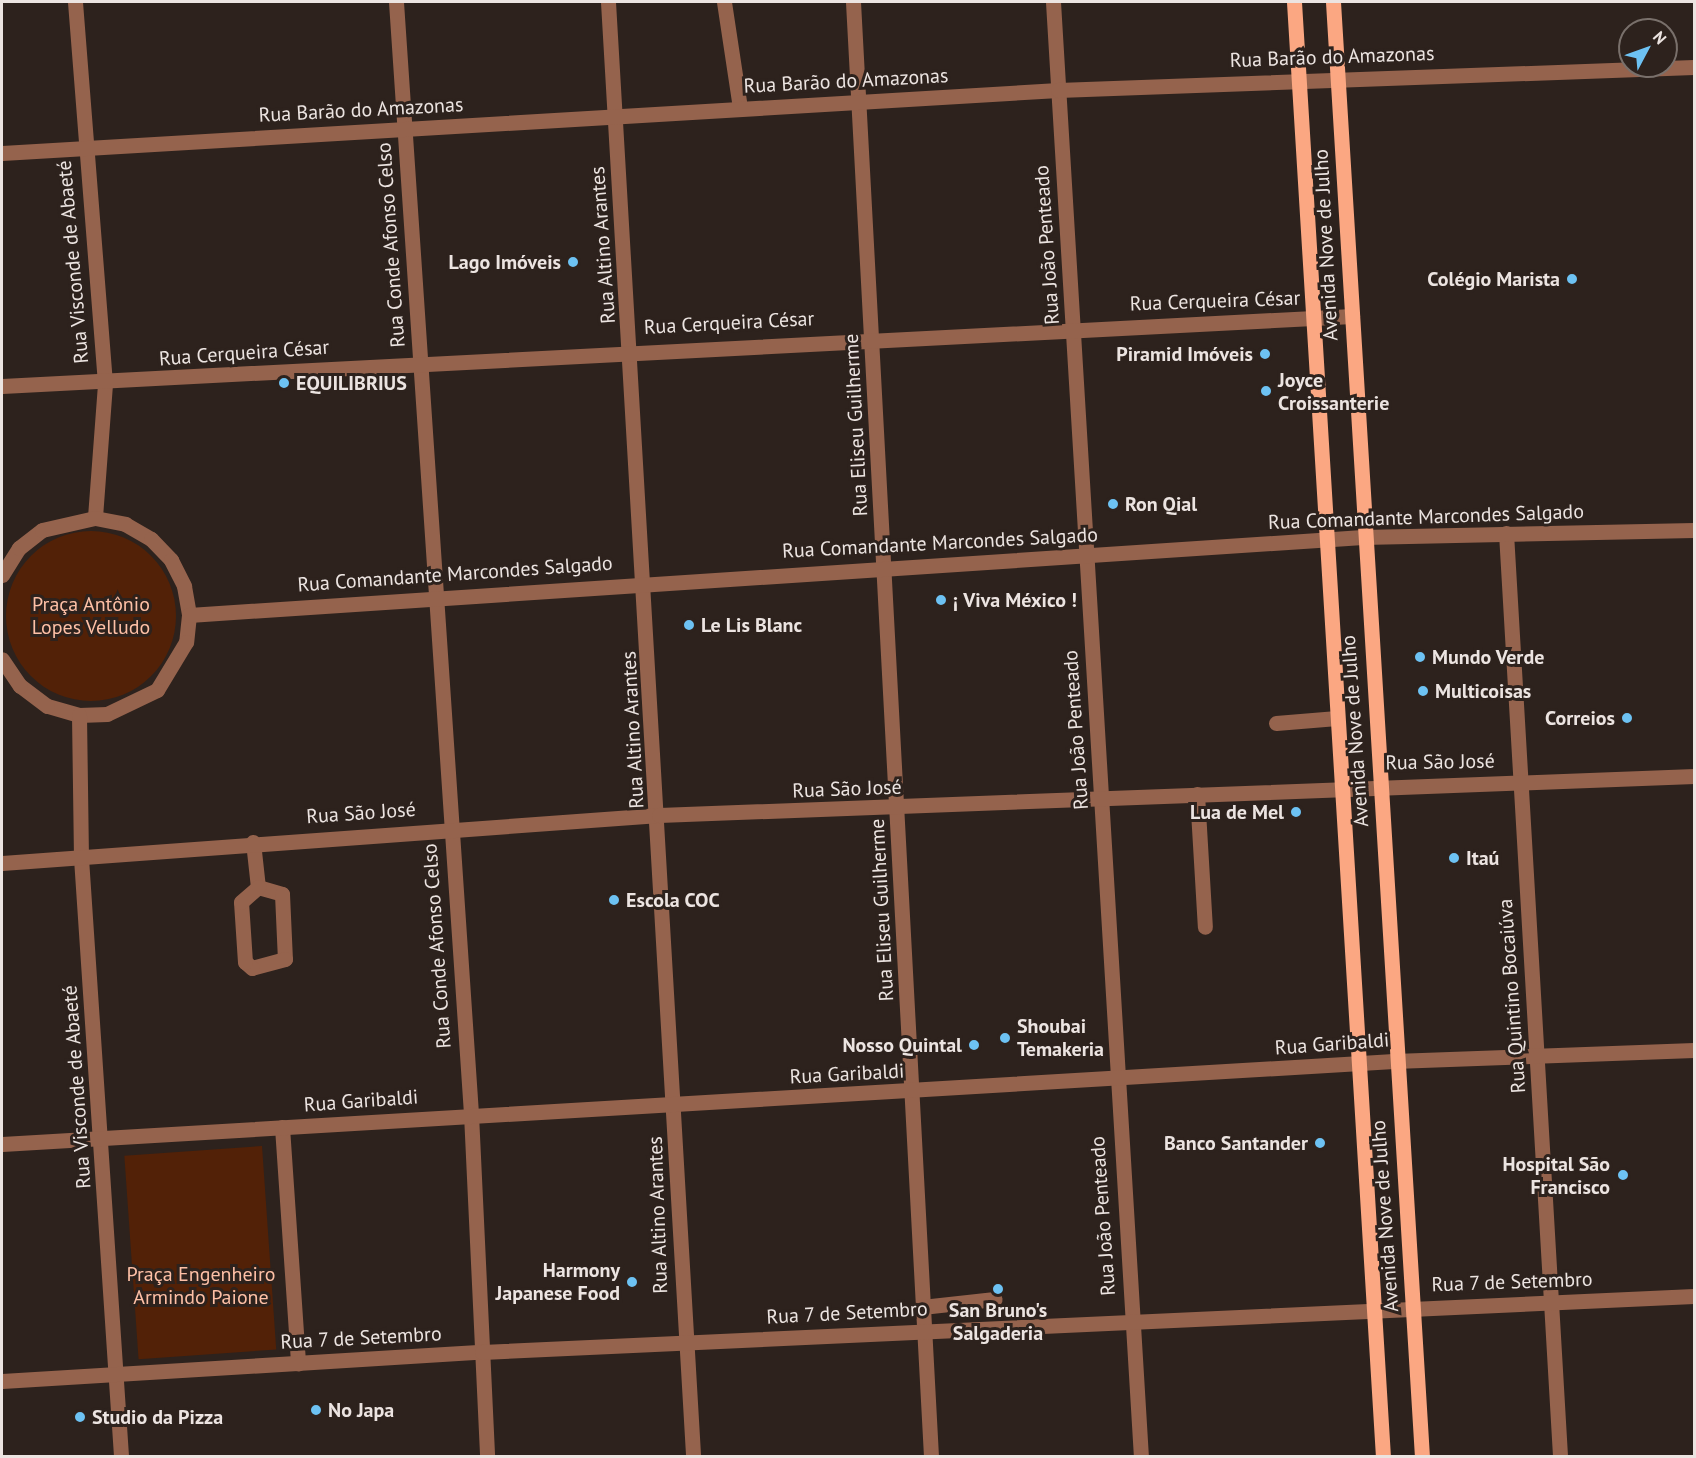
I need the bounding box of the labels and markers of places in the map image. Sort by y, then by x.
place label: Lago Imóveis [449,250,561,274]
marker: Lago Imóveis [566,255,580,269]
place label: Colégio Marista [1427,267,1560,291]
marker: Colégio Marista [1565,272,1579,286]
place label: Piramid Imóveis [1116,342,1253,366]
marker: Piramid Imóveis [1258,347,1272,361]
place label: Joyce Croissanterie [1278,368,1389,415]
place label: EQUILIBRIUS [296,371,407,395]
marker: EQUILIBRIUS [277,376,291,390]
marker: Joyce Croissanterie [1259,384,1273,398]
place label: Ron Qial [1125,492,1197,516]
marker: Ron Qial [1106,497,1120,511]
place label: ¡ Viva México ! [953,588,1077,612]
marker: ¡ Viva México ! [934,593,948,607]
place label: Le Lis Blanc [701,613,802,637]
marker: Le Lis Blanc [682,618,696,632]
place label: Mundo Verde [1432,645,1545,669]
marker: Mundo Verde [1413,650,1427,664]
place label: Multicoisas [1435,679,1531,703]
marker: Multicoisas [1416,684,1430,698]
place label: Correios [1545,706,1615,730]
marker: Correios [1620,711,1634,725]
place label: Lua de Mel [1190,800,1284,824]
marker: Lua de Mel [1289,805,1303,819]
place label: Itaú [1466,846,1499,870]
marker: Itaú [1447,851,1461,865]
place label: Escola COC [626,888,720,912]
marker: Escola COC [607,893,621,907]
place label: Shoubai Temakeria [1017,1014,1104,1061]
marker: Shoubai Temakeria [998,1031,1012,1045]
place label: Nosso Quintal [842,1033,962,1057]
marker: Nosso Quintal [967,1038,981,1052]
place label: Banco Santander [1164,1131,1308,1155]
marker: Banco Santander [1313,1136,1327,1150]
place label: Hospital São Francisco [1503,1152,1610,1199]
marker: Hospital São Francisco [1614,1166,1632,1184]
place label: Harmony Japanese Food [496,1258,620,1305]
marker: Harmony Japanese Food [625,1275,639,1289]
marker: San Bruno's Salgaderia [991,1282,1005,1296]
place label: San Bruno's Salgaderia [949,1298,1047,1345]
place label: No Japa [328,1398,394,1422]
marker: No Japa [309,1403,323,1417]
place label: Studio da Pizza [92,1405,223,1429]
marker: Studio da Pizza [73,1410,87,1424]

